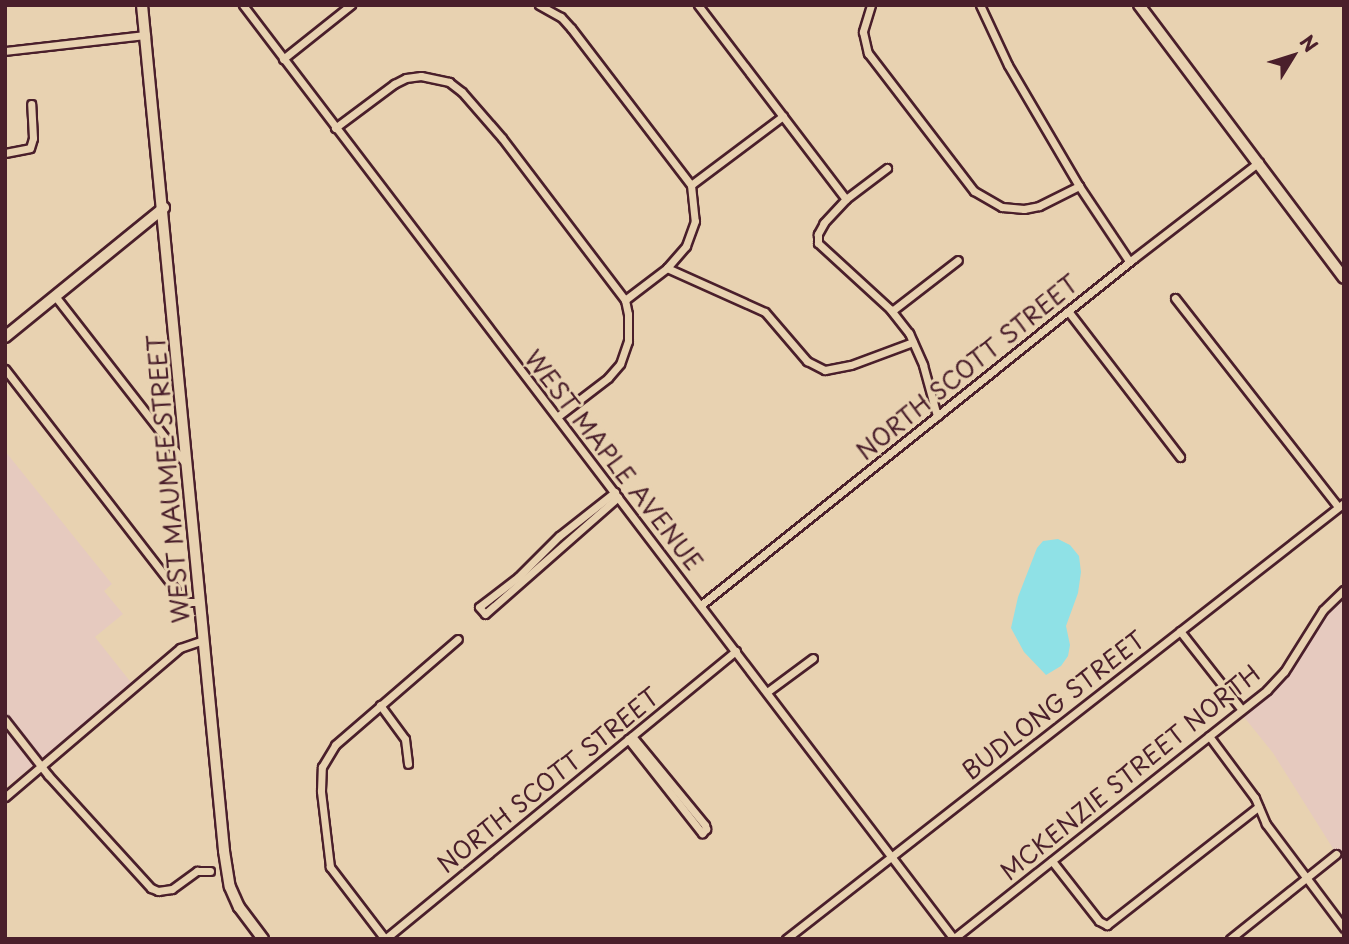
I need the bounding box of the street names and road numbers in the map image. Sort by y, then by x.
street label: NORTH SCOTT STREET [848,267,1086,467]
street label: WEST MAUMEE STREET [141,332,195,626]
street label: WEST MAPLE AVENUE [519,344,709,576]
street label: BUDLONG STREET [954,624,1152,786]
street label: MCKENZIE STREET NORTH [993,657,1267,887]
street label: NORTH SCOTT STREET [429,680,667,880]

